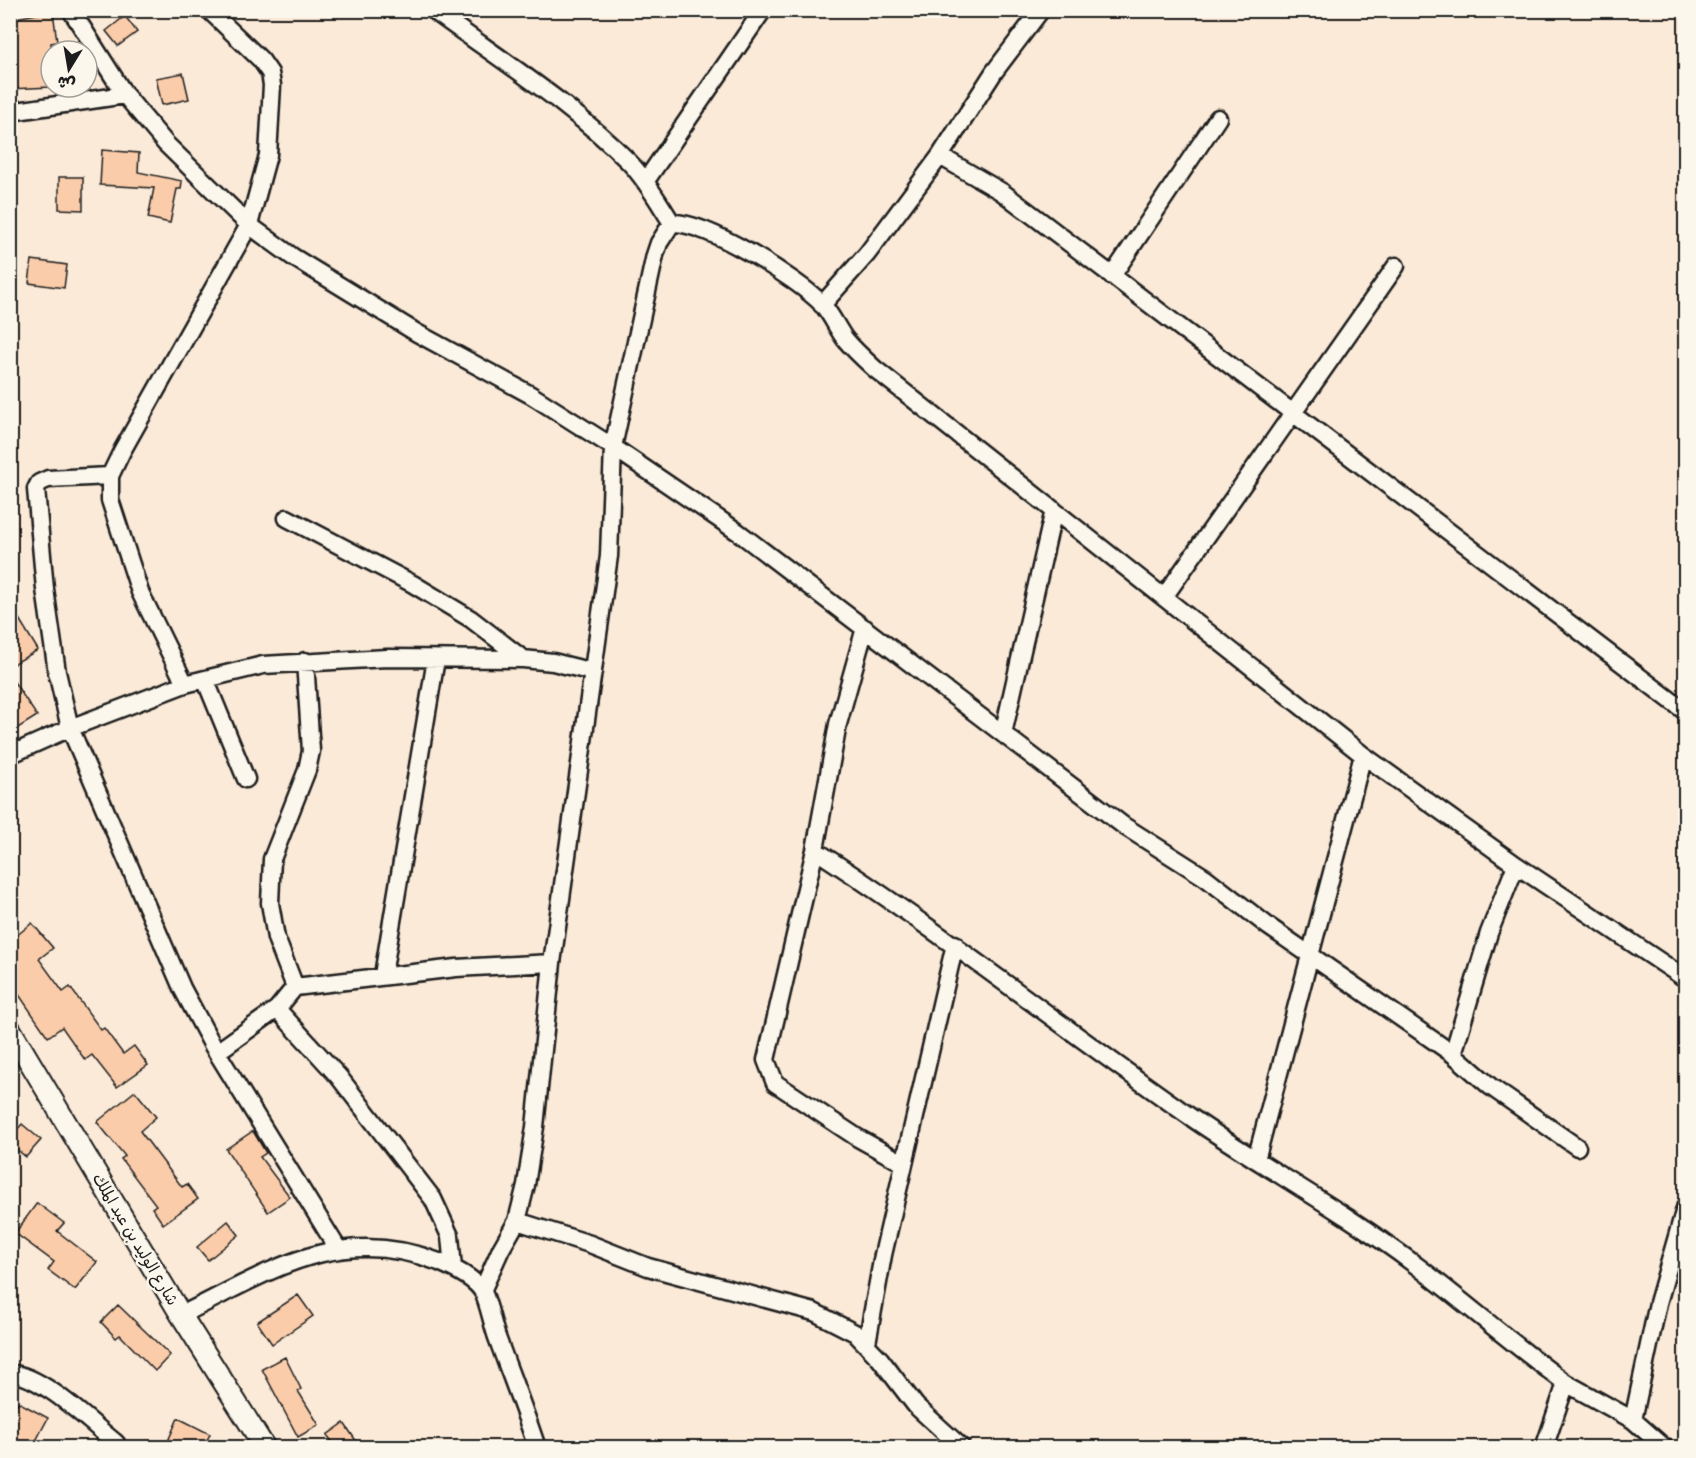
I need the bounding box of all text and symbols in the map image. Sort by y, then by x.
north arrow [39,39,99,99]
text: ش [56,71,77,94]
street label: شارع الوليد بن عبد الملك [87,1170,182,1310]

